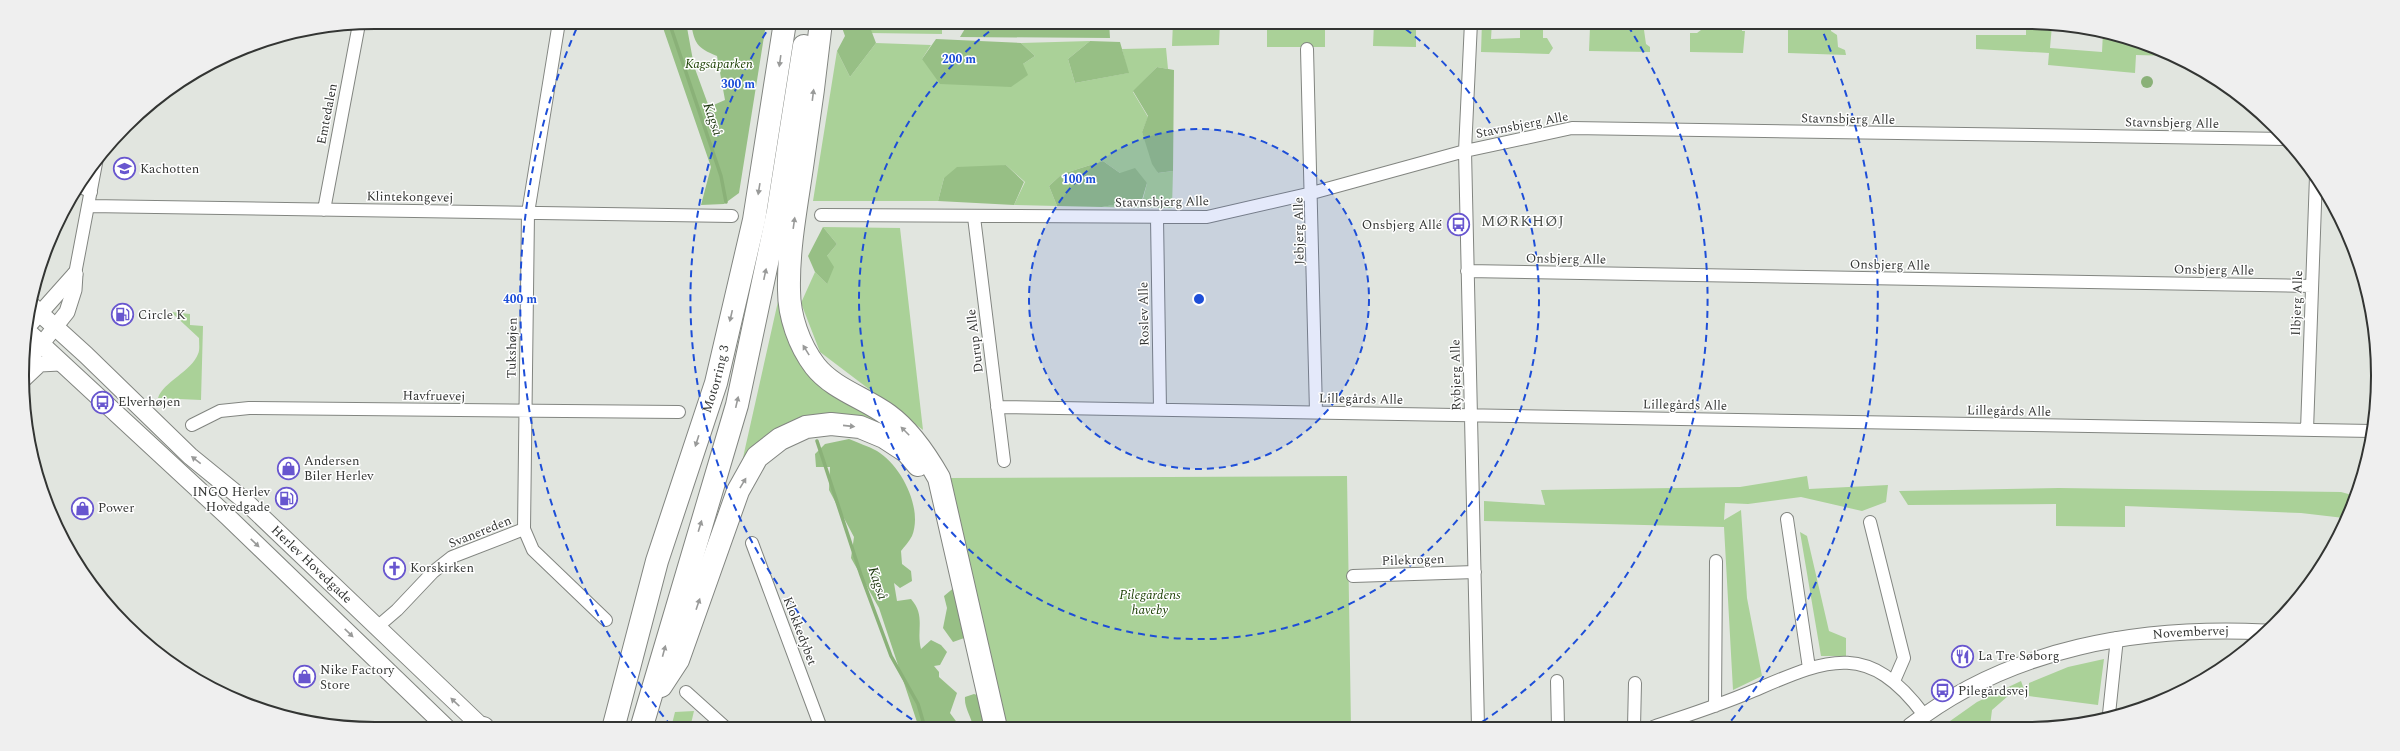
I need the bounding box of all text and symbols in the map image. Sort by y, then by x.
text: 200 m [942,50,976,69]
park label: Kagsåparken [685,54,753,74]
one-way arrow [777,55,783,67]
text: 300 m [721,75,755,94]
street label: Emtedalen [311,81,343,146]
one-way arrow [810,89,816,101]
water label: Kagså [698,100,728,138]
street label: Stavnsbjerg Alle [1474,106,1570,144]
street label: Stavnsbjerg Alle [1801,108,1895,130]
street label: Stavnsbjerg Alle [2125,112,2219,134]
school or university icon: Kachotten [111,156,137,182]
place label: Kachotten [140,159,200,179]
text: 100 m [1062,170,1096,189]
one-way arrow [756,183,762,195]
street label: Klintekongevej [366,186,454,208]
street label: Stavnsbjerg Alle [1115,191,1209,213]
street label: Jebjerg Alle [1288,197,1310,265]
district label: MØRKHØJ [1481,210,1565,233]
bus stop icon: Onsbjerg Allé [1445,212,1471,238]
place label: Onsbjerg Allé [1362,215,1442,235]
one-way arrow [791,217,797,230]
street label: Onsbjerg Alle [1526,248,1606,270]
street label: Onsbjerg Alle [1850,254,1930,276]
street label: Onsbjerg Alle [2174,259,2254,281]
one-way arrow [762,268,768,281]
street label: Ilbjerg Alle [2286,270,2308,336]
street label: Roslev Alle [1133,282,1155,346]
text: 400 m [503,290,537,309]
centre of rings [1192,292,1206,306]
fuel station icon: Circle K [109,302,135,328]
place label: Circle K [138,305,186,325]
street label: Durup Alle [961,308,989,374]
one-way arrow [728,310,734,322]
street label: Tukshøjen [501,317,523,379]
street label: Rybjerg Alle [1445,339,1467,411]
street label: Motorring 3 [697,342,735,416]
one-way arrow [802,344,809,356]
street label: Havfruevej [402,385,466,407]
street label: Lillegårds Alle [1319,388,1403,410]
bus stop icon: Elverhøjen [90,389,116,415]
place label: Elverhøjen [118,392,181,412]
street label: Lillegårds Alle [1643,394,1727,416]
one-way arrow [735,395,741,408]
street label: Lillegårds Alle [1967,400,2051,422]
one-way arrow [843,423,855,429]
one-way arrow [900,426,910,436]
one-way arrow [693,436,699,448]
place label: Andersen Biler Herlev [304,451,374,486]
shop icon: Andersen Biler Herlev [275,455,301,481]
one-way arrow [190,456,201,465]
one-way arrow [739,477,746,489]
place label: INGO Herlev Hovedgade [192,482,271,517]
fuel station icon: INGO Herlev Hovedgade [273,486,299,512]
shop icon: Power [69,495,95,521]
place label: Power [98,498,134,518]
street label: Svanereden [446,510,515,554]
one-way arrow [697,520,703,532]
street label: Herlev Hovedgade [266,521,357,608]
one-way arrow [250,538,260,548]
street label: Pilekrogen [1381,549,1445,571]
church icon: Korskirken [381,555,407,581]
place label: Korskirken [410,558,474,578]
water label: Kagså [863,564,893,602]
park label: Pilegårdens haveby [1119,585,1181,620]
street label: Klokkedybet [778,594,822,669]
one-way arrow [695,598,701,610]
street label: Novembervej [2152,621,2229,645]
one-way arrow [344,628,354,638]
restaurant icon: La Tre Søborg [1950,643,1976,669]
one-way arrow [661,645,667,657]
place label: La Tre Søborg [1978,646,2060,666]
place label: Nike Factory Store [320,660,395,695]
shop icon: Nike Factory Store [292,664,318,690]
bus stop icon: Pilegårdsvej [1930,678,1956,704]
place label: Pilegårdsvej [1958,681,2028,701]
one-way arrow [450,697,460,707]

